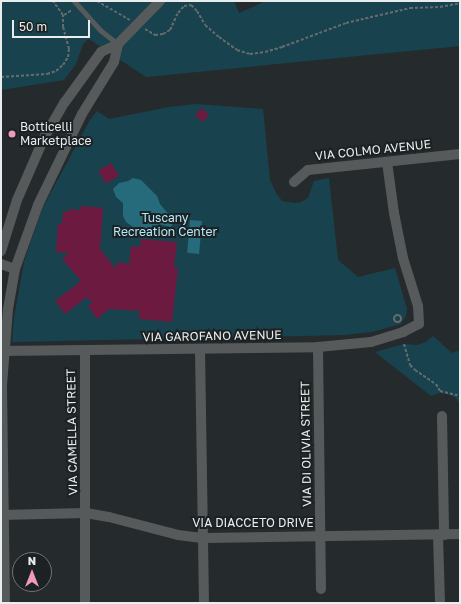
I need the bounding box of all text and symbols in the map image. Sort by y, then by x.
scale bar [14,12,92,38]
text: 50 m [19,19,47,34]
place label: Botticelli Marketplace [20,120,92,148]
marker: Botticelli Marketplace [7,129,17,139]
street label: VIA COLMO AVENUE [314,137,432,163]
park label: Tuscany Recreation Center [113,211,217,239]
street label: VIA GAROFANO AVENUE [142,328,282,344]
street label: VIA CAMELLA STREET [64,368,80,496]
street label: VIA DI OLIVIA STREET [298,381,314,507]
street label: VIA DIACCETO DRIVE [192,516,314,530]
north arrow [12,552,52,592]
text: N [28,554,36,567]

